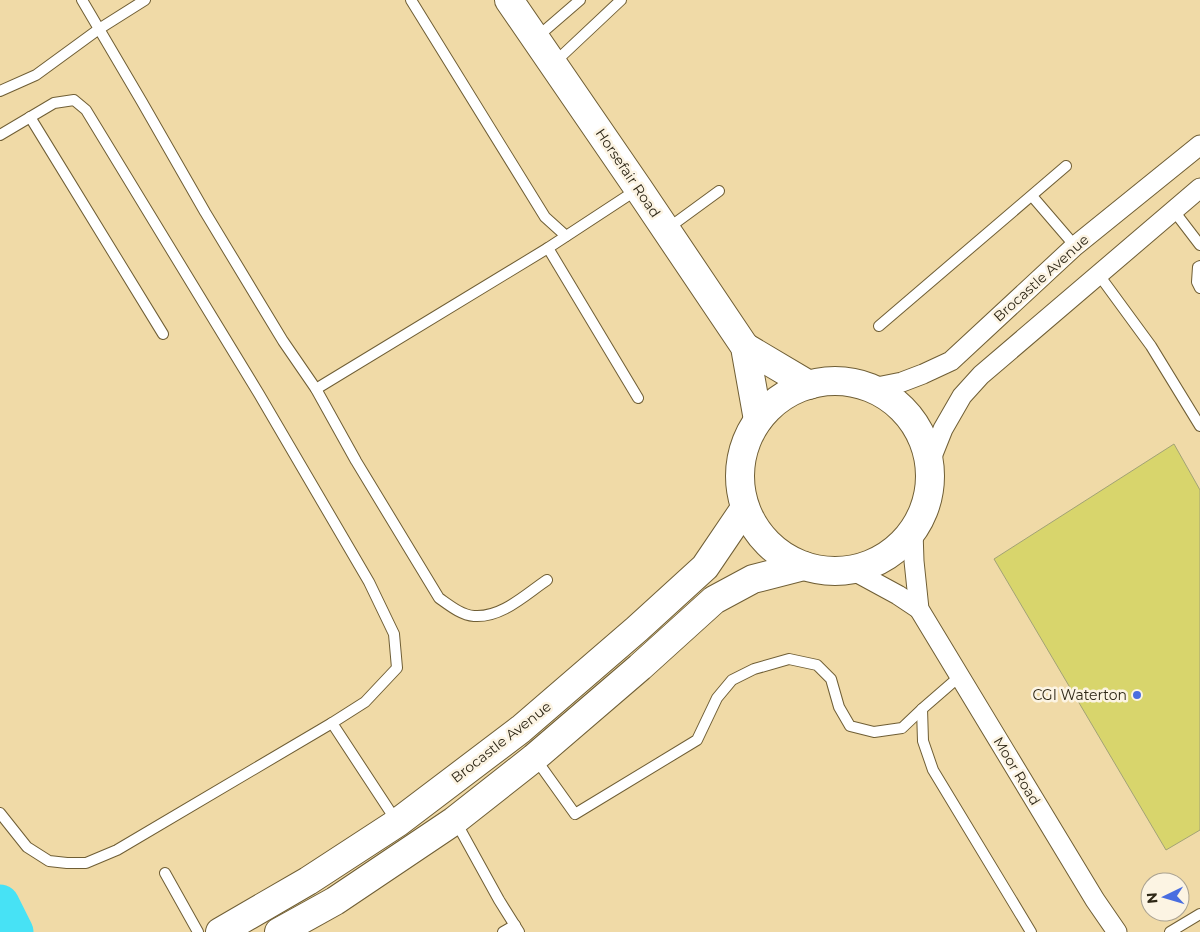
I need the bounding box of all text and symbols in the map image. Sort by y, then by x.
street label: Horsefair Road [592,125,664,221]
street label: Brocastle Avenue [990,230,1092,326]
place label: CGI Waterton [1032,686,1127,704]
marker: CGI Waterton [1131,689,1143,701]
street label: Brocastle Avenue [447,697,555,787]
street label: Moor Road [990,733,1044,809]
north arrow [1140,872,1190,922]
text: N [1143,892,1162,905]

